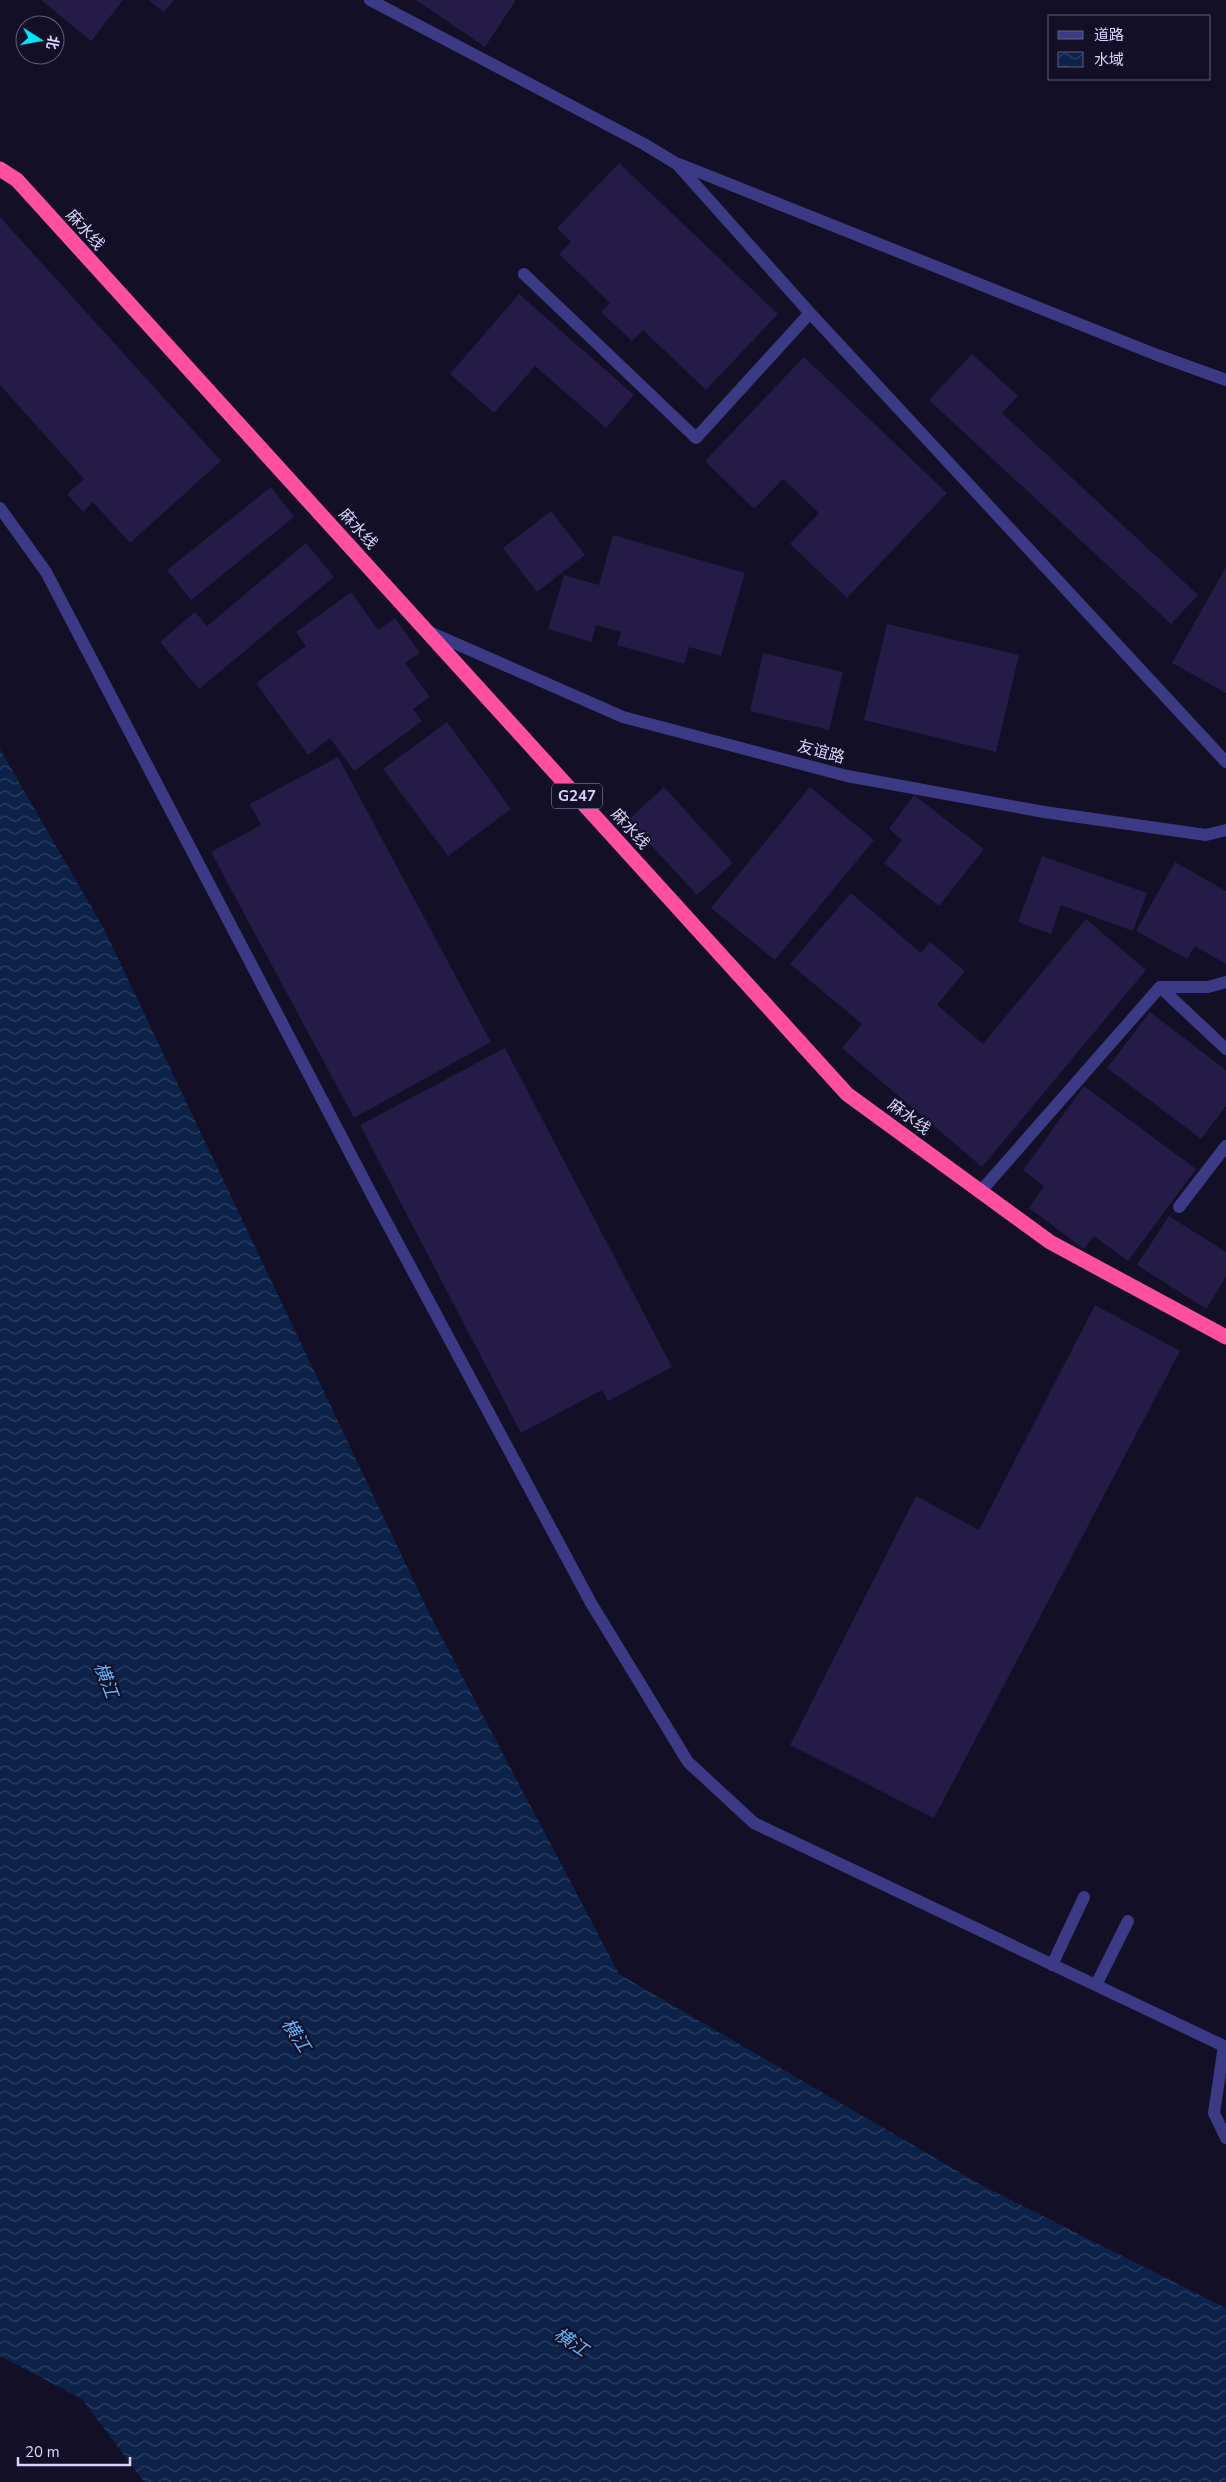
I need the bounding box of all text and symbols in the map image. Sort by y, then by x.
north arrow [15,15,65,65]
legend [1048,15,1211,80]
text: 道路 [1094,25,1124,45]
text: 北 [42,34,63,51]
text: 水域 [1094,50,1124,70]
street label: 麻水线 [61,205,109,255]
street label: 麻水线 [334,504,382,554]
street label: 友谊路 [795,735,847,769]
road number: G247 [552,784,602,808]
street label: 麻水线 [606,804,654,854]
street label: 麻水线 [883,1094,935,1140]
water label: 横江 [88,1659,124,1703]
water label: 横江 [276,2013,317,2058]
water label: 横江 [549,2322,594,2363]
scale bar [18,2434,130,2466]
text: 20 m [25,2442,60,2462]

